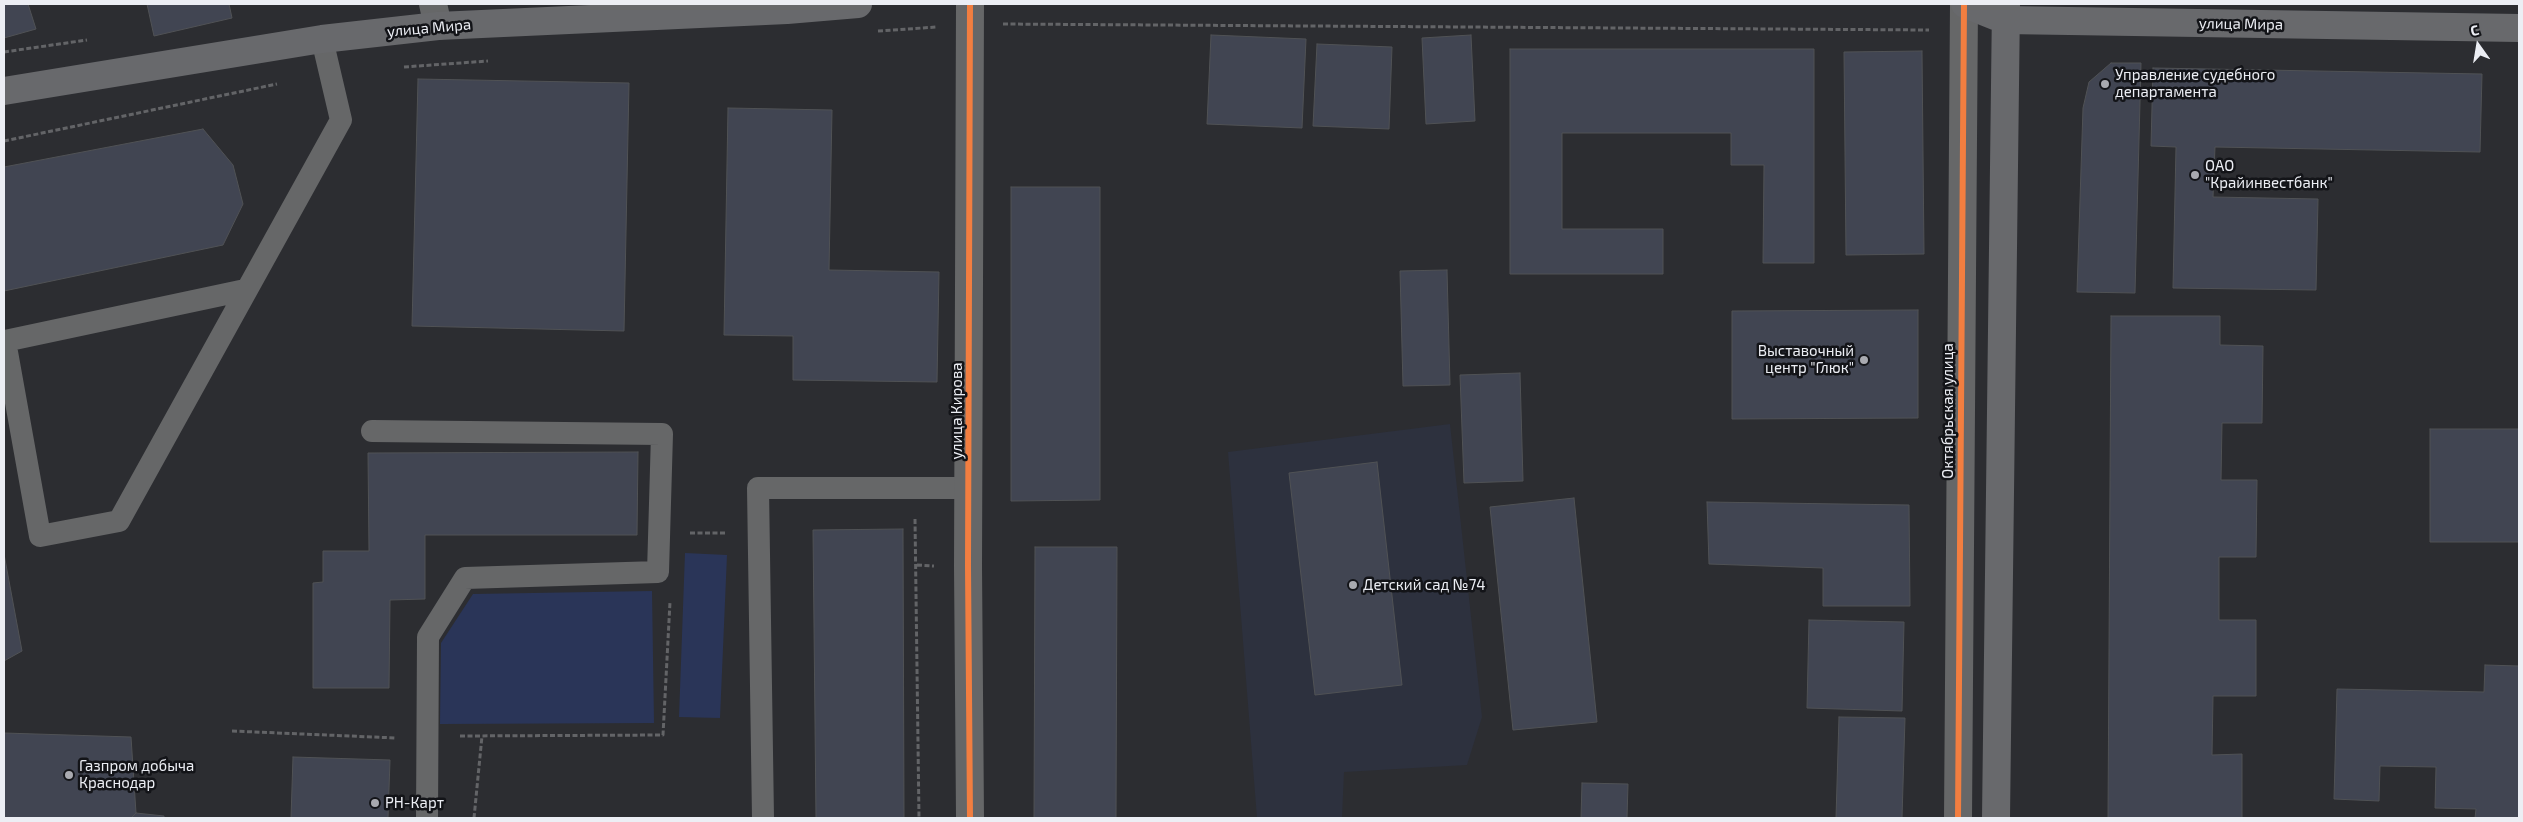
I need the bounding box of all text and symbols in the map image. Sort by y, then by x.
street label: улица Мира [2199,14,2283,34]
street label: улица Мира [386,15,472,41]
north arrow [2453,20,2503,70]
text: С [2469,21,2480,39]
place label: Управление судебного департамента [2115,66,2275,101]
marker: Управление судебного департамента [2099,78,2111,90]
place label: ОАО "Крайинвестбанк" [2205,157,2333,192]
marker: ОАО "Крайинвестбанк" [2189,169,2201,181]
place label: Выставочный центр "Глюк" [1758,342,1854,377]
street label: Октябрьская улица [1939,343,1957,479]
marker: Выставочный центр "Глюк" [1858,354,1870,366]
street label: улица Кирова [948,363,966,459]
place label: Детский сад №74 [1363,576,1486,594]
marker: Детский сад №74 [1347,579,1359,591]
place label: Газпром добыча Краснодар [79,757,194,792]
marker: Газпром добыча Краснодар [63,769,75,781]
place label: РН-Карт [385,794,444,812]
marker: РН-Карт [369,797,381,809]

